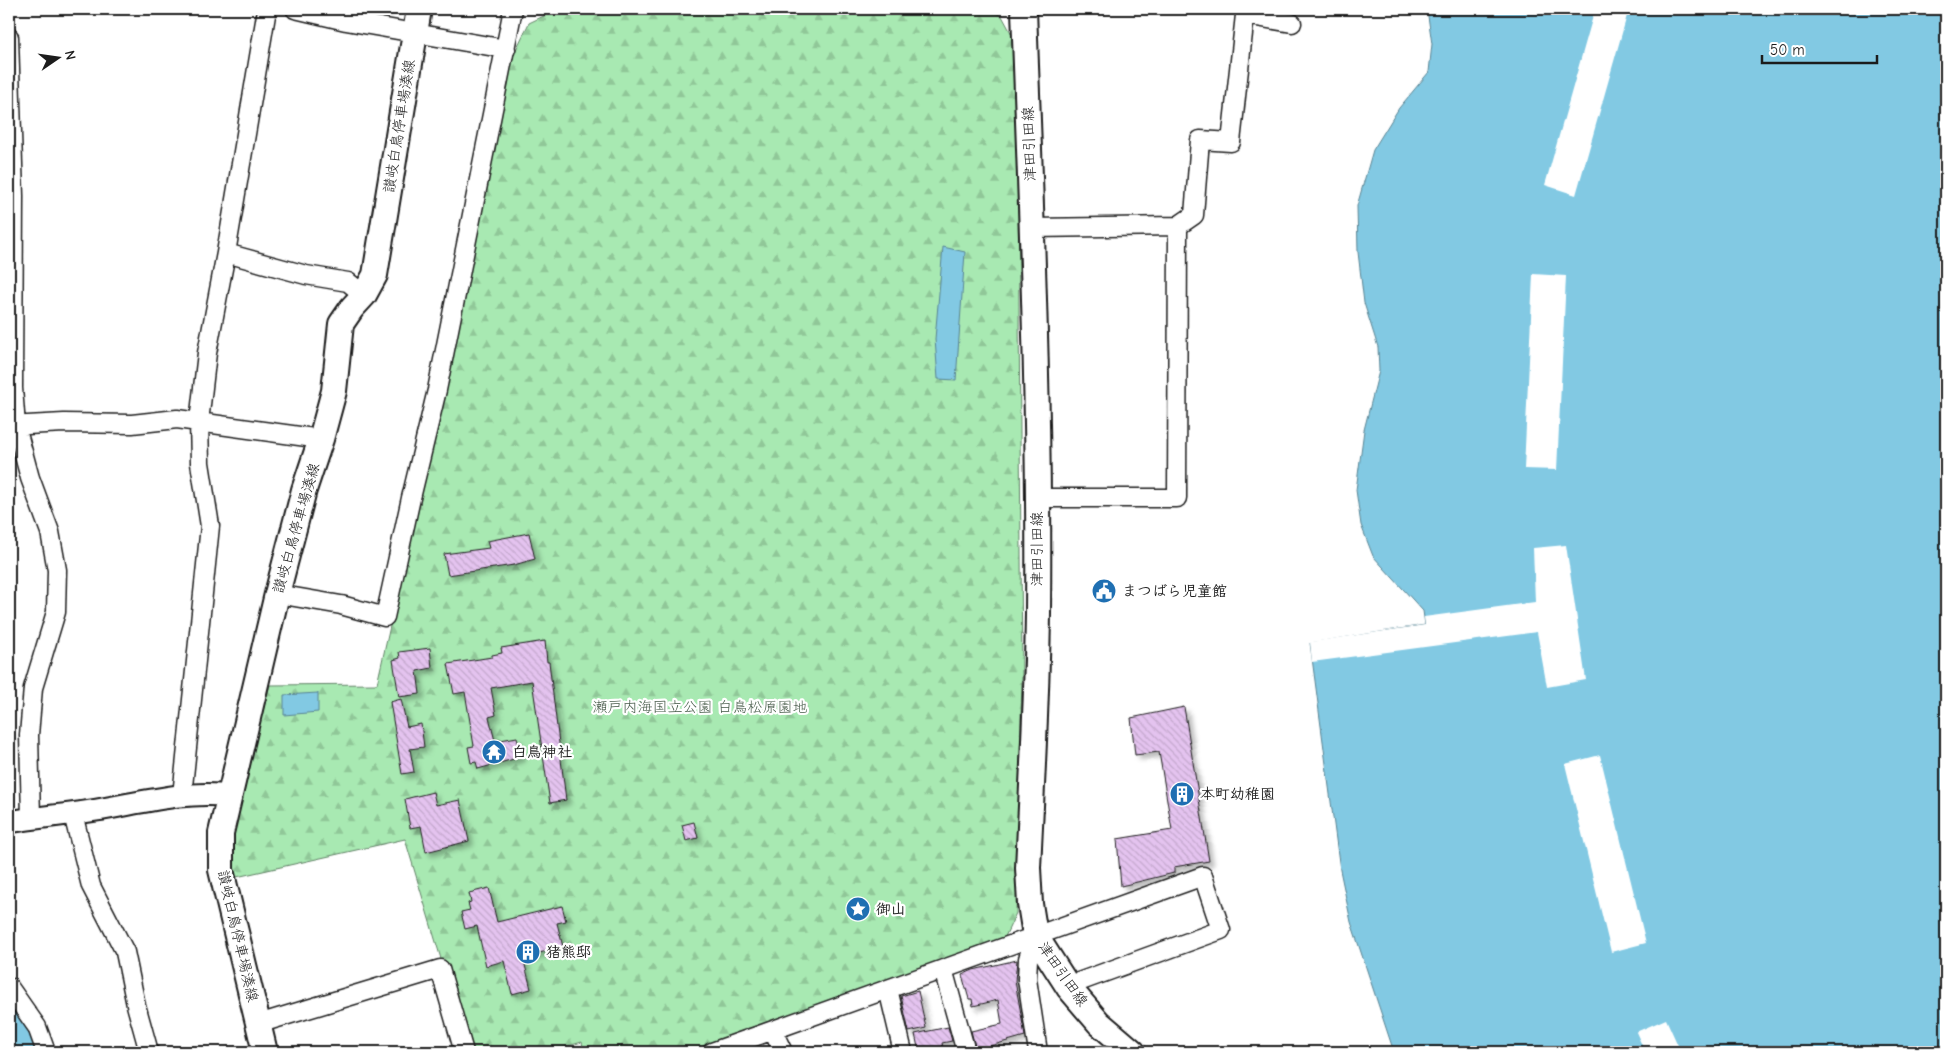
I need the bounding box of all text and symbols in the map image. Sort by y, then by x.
north arrow [32,32,82,82]
scale bar [1762,32,1878,64]
text: 50 m [1770,41,1805,59]
text: N [61,49,79,62]
street label: 讃岐白鳥停車場湊線 [380,58,418,194]
street label: 津田引田線 [1019,106,1039,182]
street label: 讃岐白鳥停車場湊線 [269,461,323,595]
street label: 津田引田線 [1028,511,1046,587]
public building icon: まつばら児童館 [1091,578,1117,604]
place label: まつばら児童館 [1122,582,1227,600]
park label: 瀬戸内海国立公園 白鳥松原園地 [592,698,808,716]
temple icon: 白鳥神社 [481,739,507,765]
place label: 白鳥神社 [512,743,572,761]
building icon: 本町幼稚園 [1169,781,1195,807]
place label: 本町幼稚園 [1200,785,1275,803]
street label: 讃岐白鳥停車場湊線 [214,868,262,1004]
place icon: 御山 [845,896,871,922]
place label: 御山 [876,900,906,918]
street label: 津田引田線 [1034,938,1092,1010]
building icon: 猪熊邸 [515,939,541,965]
place label: 猪熊邸 [546,943,591,961]

